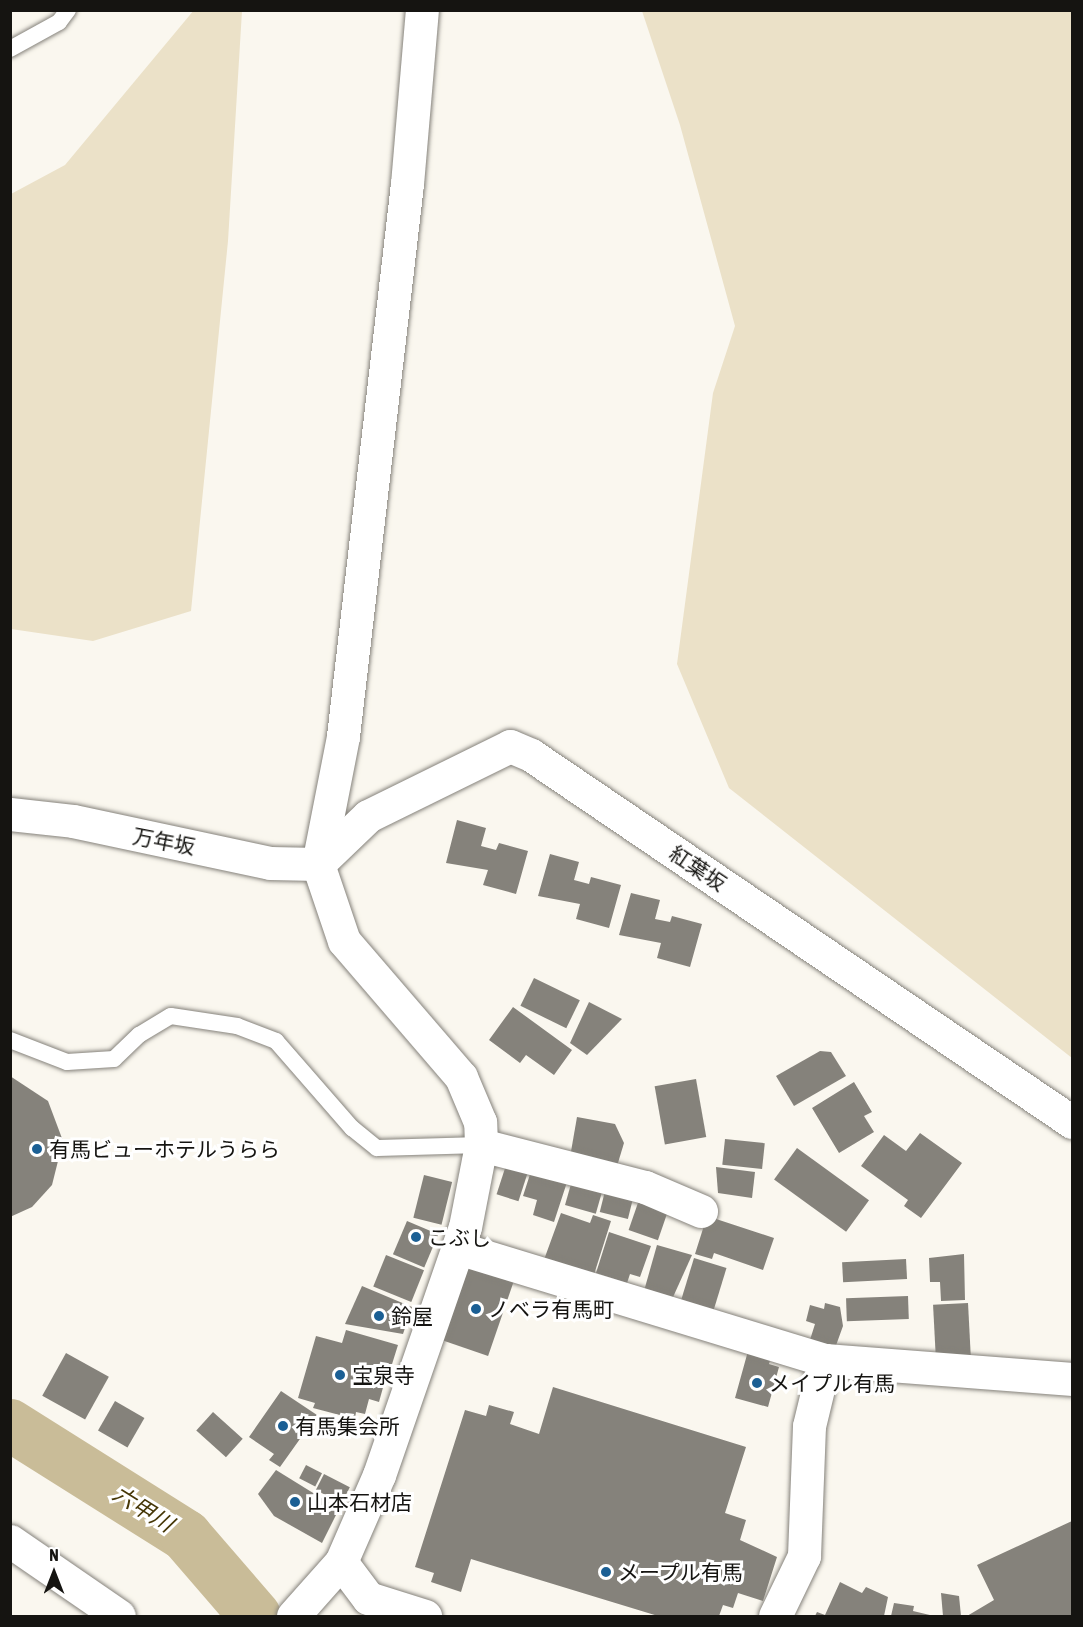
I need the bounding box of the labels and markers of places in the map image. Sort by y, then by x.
place label: 有馬ビューホテルうらら [49,1136,280,1162]
marker: 有馬ビューホテルうらら [30,1142,44,1156]
place label: こぶし [428,1224,491,1250]
marker: こぶし [409,1230,423,1244]
place label: ノベラ有馬町 [488,1296,614,1322]
marker: ノベラ有馬町 [469,1302,483,1316]
place label: 鈴屋 [391,1303,433,1329]
marker: 鈴屋 [372,1309,386,1323]
place label: 宝泉寺 [352,1362,415,1388]
marker: 宝泉寺 [333,1368,347,1382]
place label: メイプル有馬 [769,1370,895,1396]
marker: メイプル有馬 [750,1376,764,1390]
place label: 有馬集会所 [295,1413,400,1439]
marker: 有馬集会所 [276,1419,290,1433]
place label: 山本石材店 [307,1489,412,1515]
marker: 山本石材店 [288,1495,302,1509]
place label: メープル有馬 [618,1559,744,1585]
marker: メープル有馬 [599,1565,613,1579]

